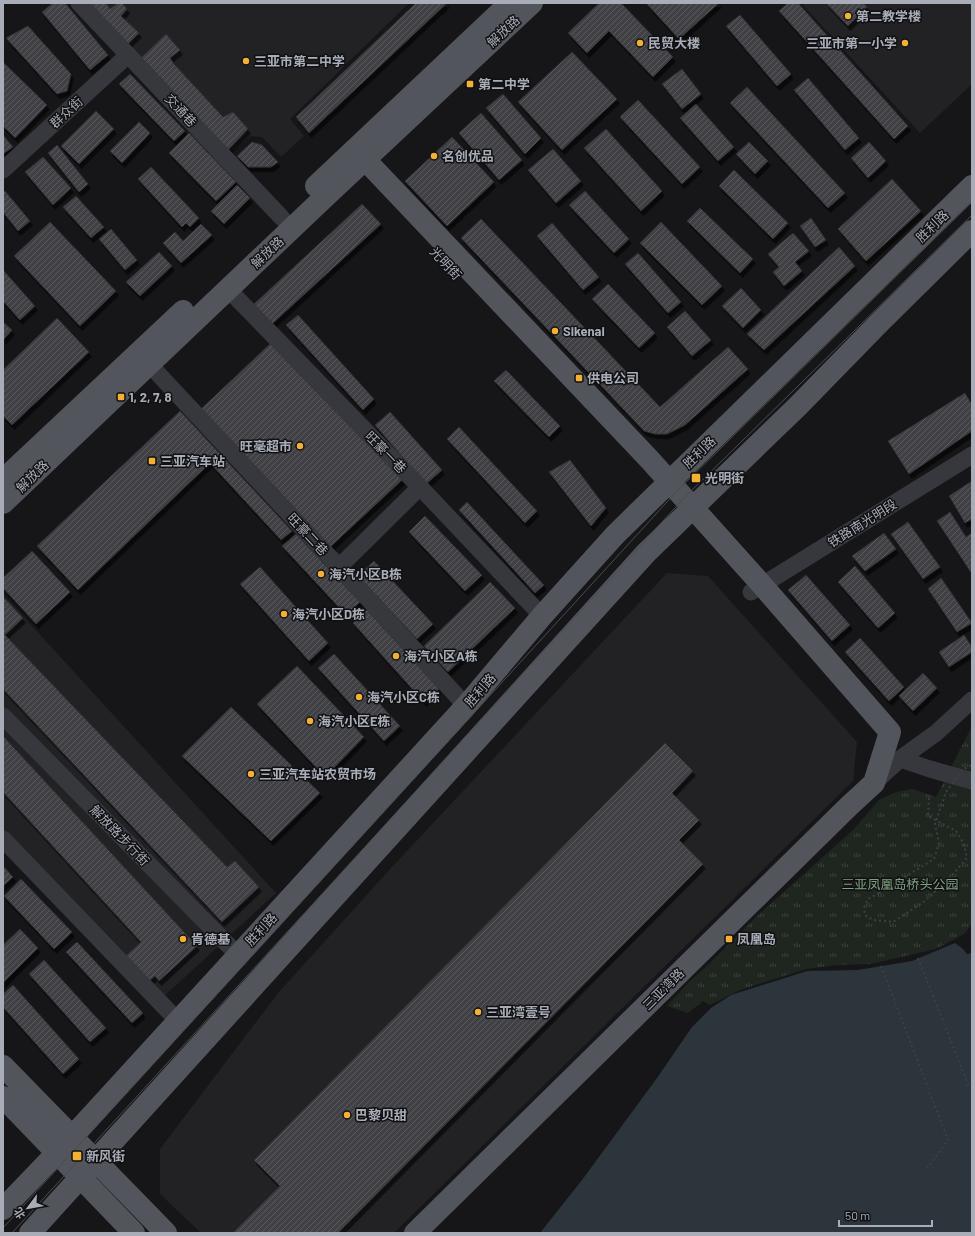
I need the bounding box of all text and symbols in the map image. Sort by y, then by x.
place label: 第二教学楼 [856,8,921,24]
marker: 第二教学楼 [843,11,853,21]
street label: 解放路 [483,12,523,50]
place label: 民贸大楼 [648,35,700,51]
place label: 三亚市第一小学 [806,35,897,51]
marker: 民贸大楼 [635,38,645,48]
marker: 三亚市第一小学 [900,38,910,48]
place label: 三亚市第二中学 [254,53,345,69]
marker: 三亚市第二中学 [241,56,251,66]
place label: 第二中学 [478,76,530,92]
marker: 第二中学 [465,79,475,89]
street label: 交通巷 [162,90,200,130]
street label: 群众街 [46,93,86,131]
place label: 名创优品 [442,148,494,164]
marker: 名创优品 [429,151,439,161]
street label: 胜利路 [912,207,952,245]
street label: 解放路 [247,233,287,271]
street label: 光明街 [427,243,465,283]
place label: Sikenai [563,323,605,339]
marker: Sikenai [550,326,560,336]
place label: 供电公司 [587,370,639,386]
marker: 供电公司 [574,373,584,383]
place label: 1, 2, 7, 8 [129,389,172,405]
marker: 1, 2, 7, 8 [116,392,126,402]
street label: 旺豪一巷 [362,428,410,476]
street label: 胜利路 [679,433,719,471]
place label: 旺毫超市 [240,438,292,454]
marker: 旺毫超市 [295,441,305,451]
place label: 三亚汽车站 [160,453,225,469]
marker: 三亚汽车站 [147,456,157,466]
street label: 解放路 [12,457,52,495]
place label: 光明街 [705,470,744,486]
marker: 光明街 [690,472,702,484]
street label: 铁路南光明段 [825,496,899,550]
street label: 旺豪二巷 [284,510,332,558]
place label: 海汽小区B栋 [329,566,402,582]
marker: 海汽小区B栋 [316,569,326,579]
place label: 海汽小区D栋 [292,606,365,622]
marker: 海汽小区D栋 [279,609,289,619]
place label: 海汽小区A栋 [404,648,478,664]
marker: 海汽小区A栋 [391,651,401,661]
street label: 胜利路 [461,670,499,710]
place label: 海汽小区C栋 [367,689,440,705]
marker: 海汽小区C栋 [354,692,364,702]
place label: 海汽小区E栋 [318,713,391,729]
marker: 海汽小区E栋 [305,716,315,726]
place label: 三亚汽车站农贸市场 [259,766,376,782]
marker: 三亚汽车站农贸市场 [246,769,256,779]
street label: 解放路步行街 [87,801,153,869]
park label: 三亚凤凰岛桥头公园 [841,876,959,892]
street label: 胜利路 [242,909,280,949]
place label: 肯德基 [191,931,231,947]
place label: 凤凰岛 [737,931,776,947]
marker: 肯德基 [178,934,188,944]
marker: 凤凰岛 [724,934,734,944]
street label: 三亚湾路 [639,965,687,1013]
place label: 三亚湾壹号 [486,1004,551,1020]
marker: 三亚湾壹号 [473,1007,483,1017]
place label: 巴黎贝甜 [355,1107,407,1123]
marker: 巴黎贝甜 [342,1110,352,1120]
place label: 新风街 [86,1148,125,1164]
marker: 新风街 [71,1150,83,1162]
north arrow [8,1188,48,1228]
scale bar [839,1202,932,1228]
text: 北 [11,1205,28,1222]
text: 50 m [845,1208,870,1222]

